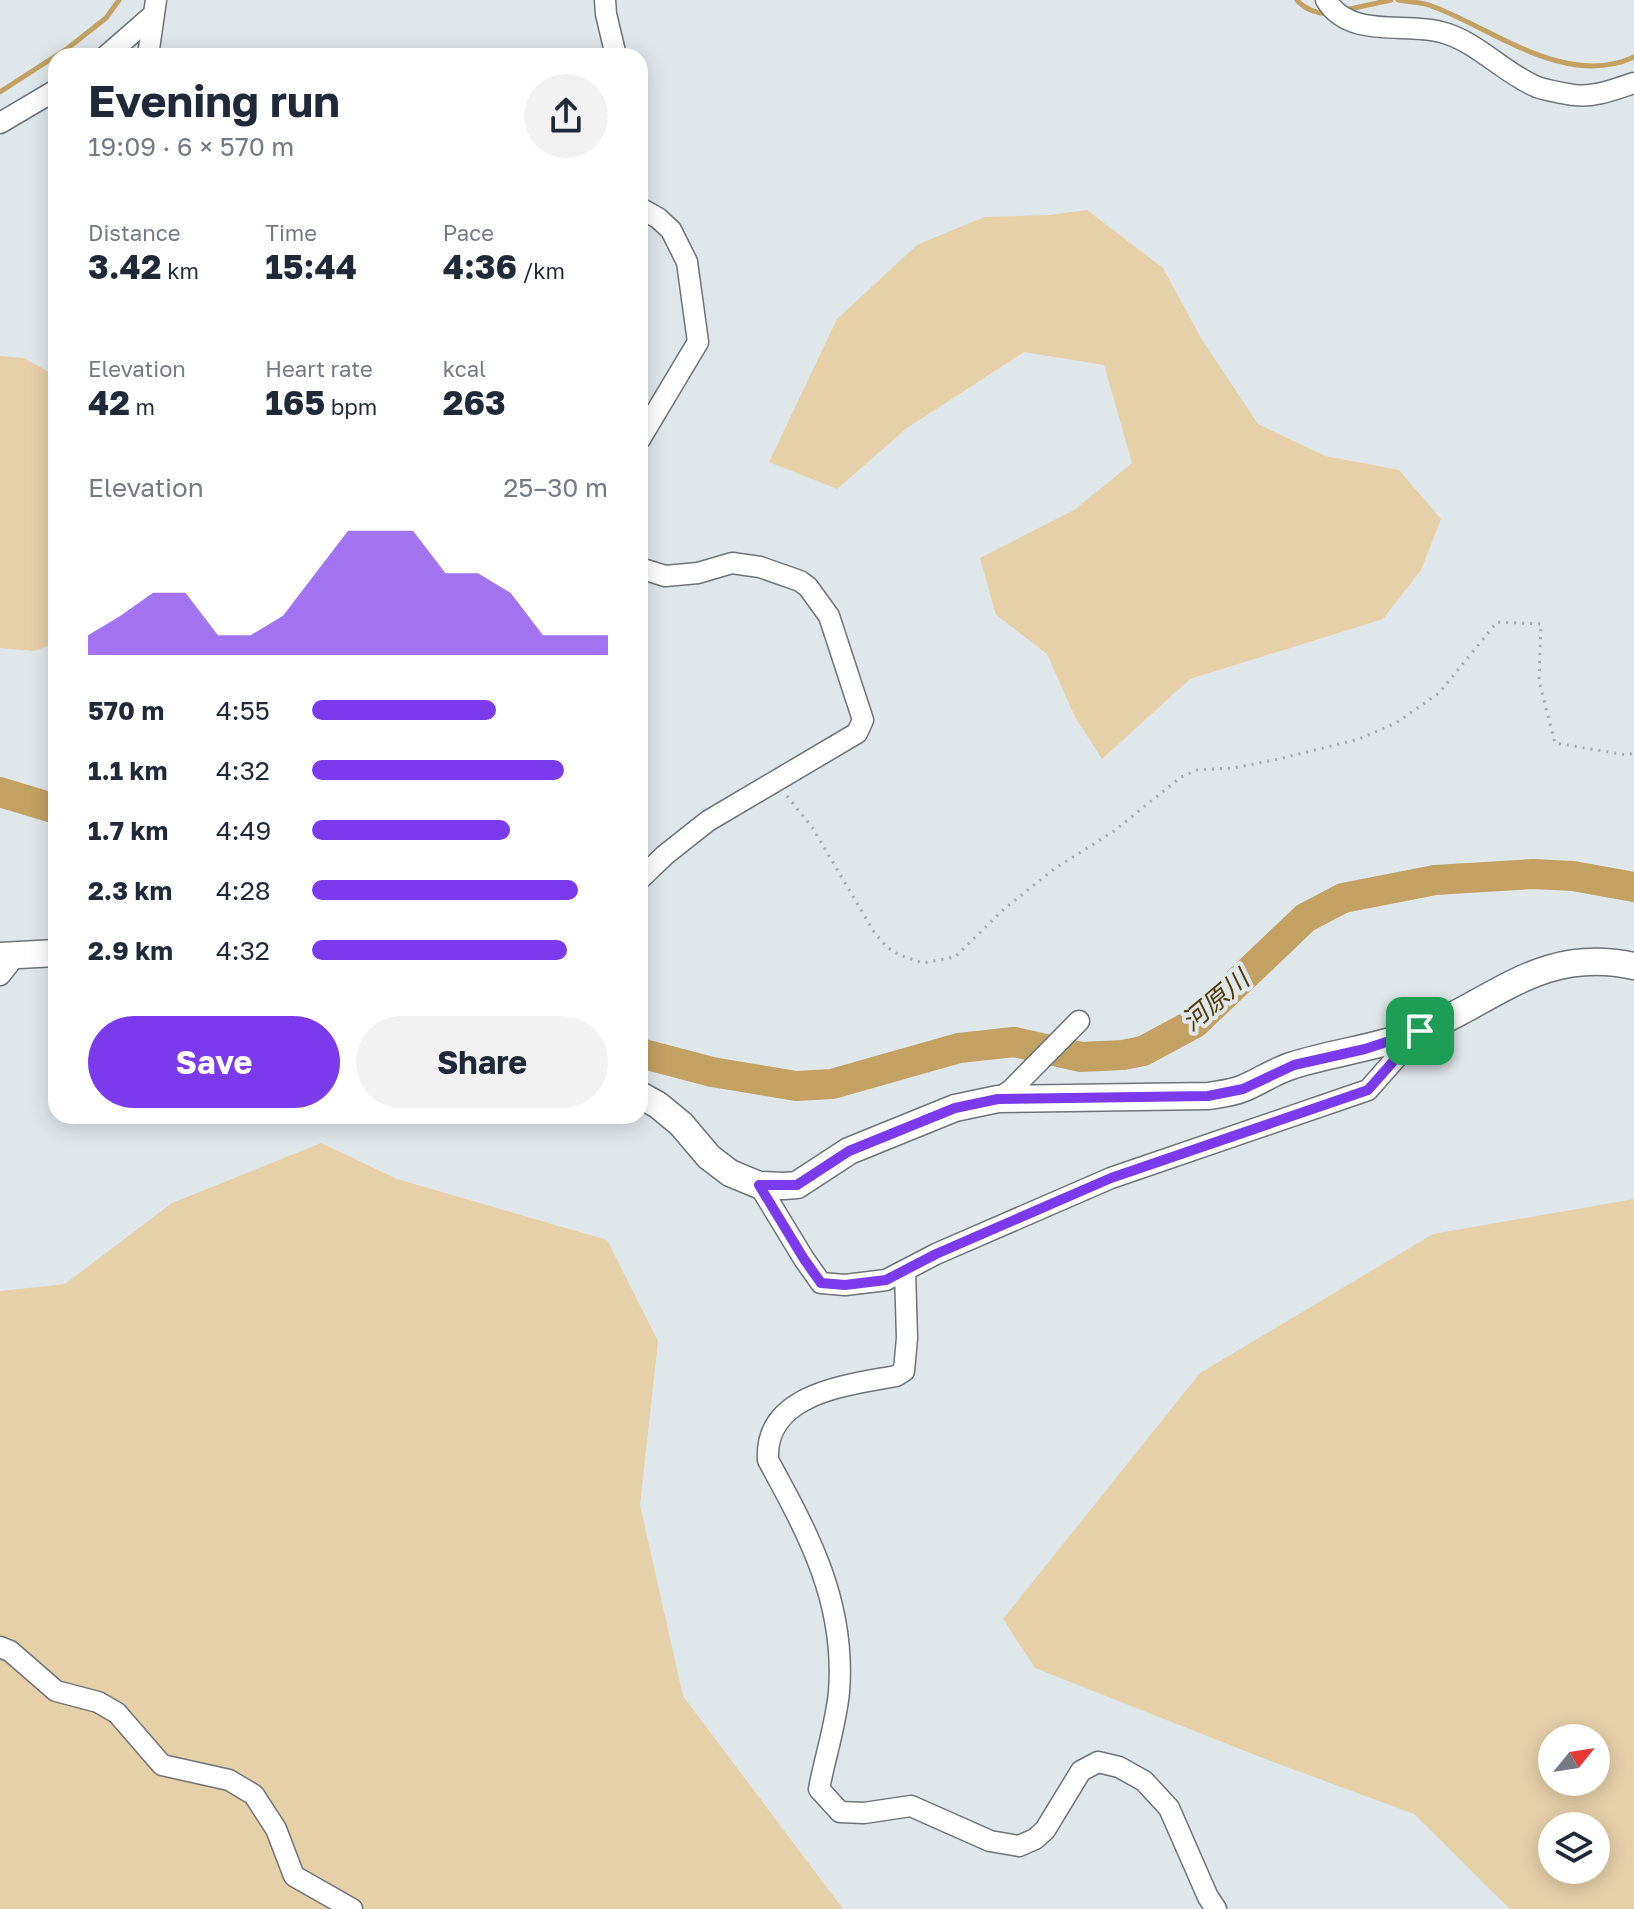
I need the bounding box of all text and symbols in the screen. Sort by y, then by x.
text: Evening run [88,74,340,127]
button: share [524,74,608,158]
text: 19:09 · 6 × 570 m [88,131,294,162]
text: Distance [88,219,180,246]
text: Time [265,219,317,246]
text: Pace [443,219,494,246]
text: 3.42 [88,246,162,286]
text: 15:44 [265,246,357,286]
text: 4:36 [443,246,517,286]
text: km [162,257,199,284]
text: /km [517,257,565,284]
text: Elevation [88,355,186,382]
text: Heart rate [265,355,373,382]
text: kcal [443,355,486,382]
text: 42 [88,382,130,422]
text: 165 [265,382,325,422]
text: 263 [443,382,506,422]
text: m [130,393,155,420]
text: bpm [325,393,377,420]
text: Elevation [88,472,204,503]
text: 25–30 m [503,472,608,503]
text: 570 m [88,695,164,726]
text: 4:55 [216,695,270,726]
text: 1.1 km [88,755,167,786]
text: 4:32 [216,755,270,786]
text: 1.7 km [88,815,168,846]
text: 4:49 [216,815,271,846]
text: 2.3 km [88,875,172,906]
text: 4:28 [216,875,271,906]
text: 2.9 km [88,935,173,966]
text: 4:32 [216,935,270,966]
water label: 河原川 [1175,961,1257,1037]
pin [1386,997,1454,1065]
icon: arrive [1398,1009,1442,1053]
button: Save [88,1016,340,1108]
button: Share [356,1016,608,1108]
north arrow [1538,1724,1610,1796]
map controls [1538,1724,1610,1884]
button: layers [1538,1812,1610,1884]

